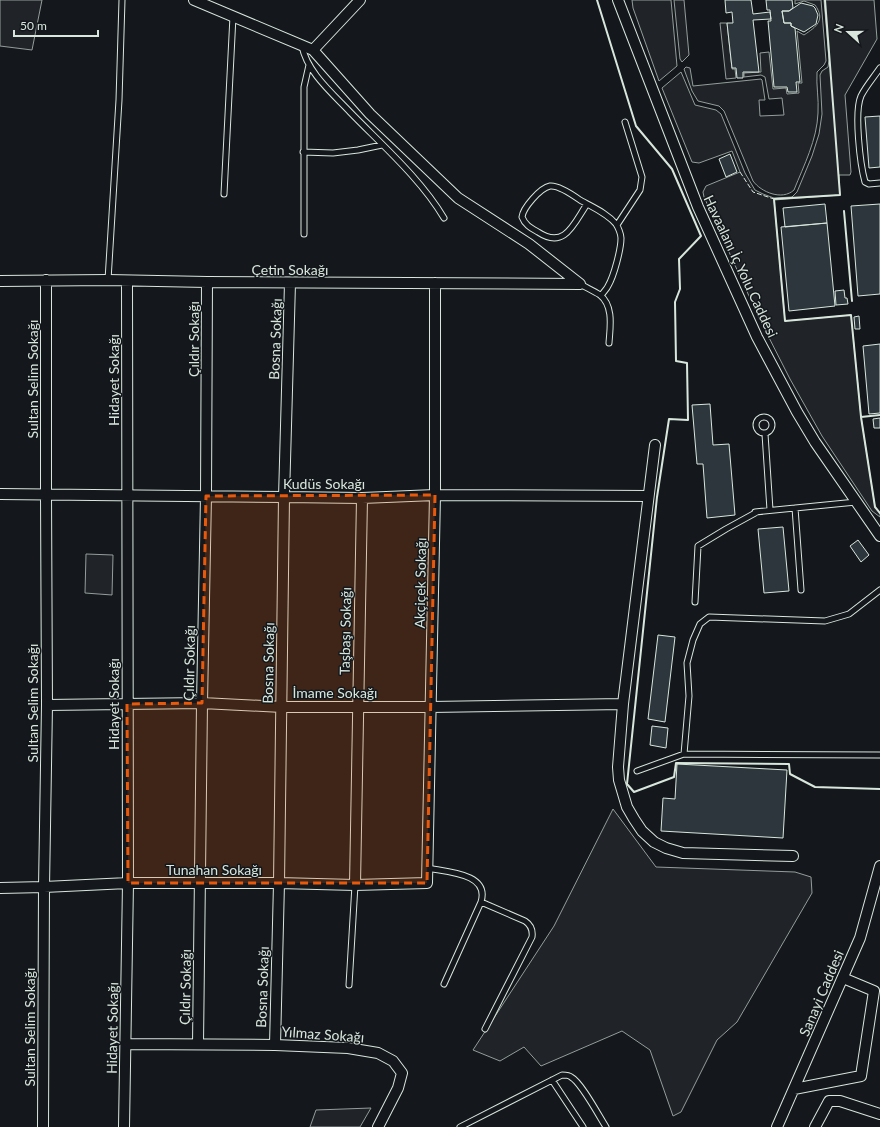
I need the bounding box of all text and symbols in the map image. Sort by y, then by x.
scale bar [14,12,98,38]
north arrow [828,12,868,52]
text: 50 m [20,18,47,33]
text: N [831,22,846,35]
street label: Havaalanı İç Yolu Caddesi [700,192,782,340]
street label: Çetin Sokağı [252,261,328,278]
street label: Bosna Sokağı [265,298,285,380]
street label: Çıldır Sokağı [185,301,202,377]
street label: Sultan Selim Sokağı [24,320,41,438]
street label: Hidayet Sokağı [105,334,122,426]
street label: Kudüs Sokağı [283,475,365,492]
street label: Akçiçek Sokağı [411,537,429,629]
street label: Taşbaşı Sokağı [336,587,354,675]
street label: Bosna Sokağı [259,622,277,704]
street label: Çıldır Sokağı [180,625,198,701]
street label: Sultan Selim Sokağı [24,644,41,762]
street label: Hidayet Sokağı [105,658,122,750]
street label: İmame Sokağı [293,684,378,701]
street label: Tunahan Sokağı [166,861,262,878]
street label: Bosna Sokağı [252,946,272,1028]
street label: Sanayi Caddesi [795,947,847,1039]
street label: Çıldır Sokağı [176,949,194,1025]
street label: Sultan Selim Sokağı [21,968,38,1086]
street label: Hidayet Sokağı [103,982,121,1074]
street label: Yılmaz Sokağı [281,1023,365,1045]

